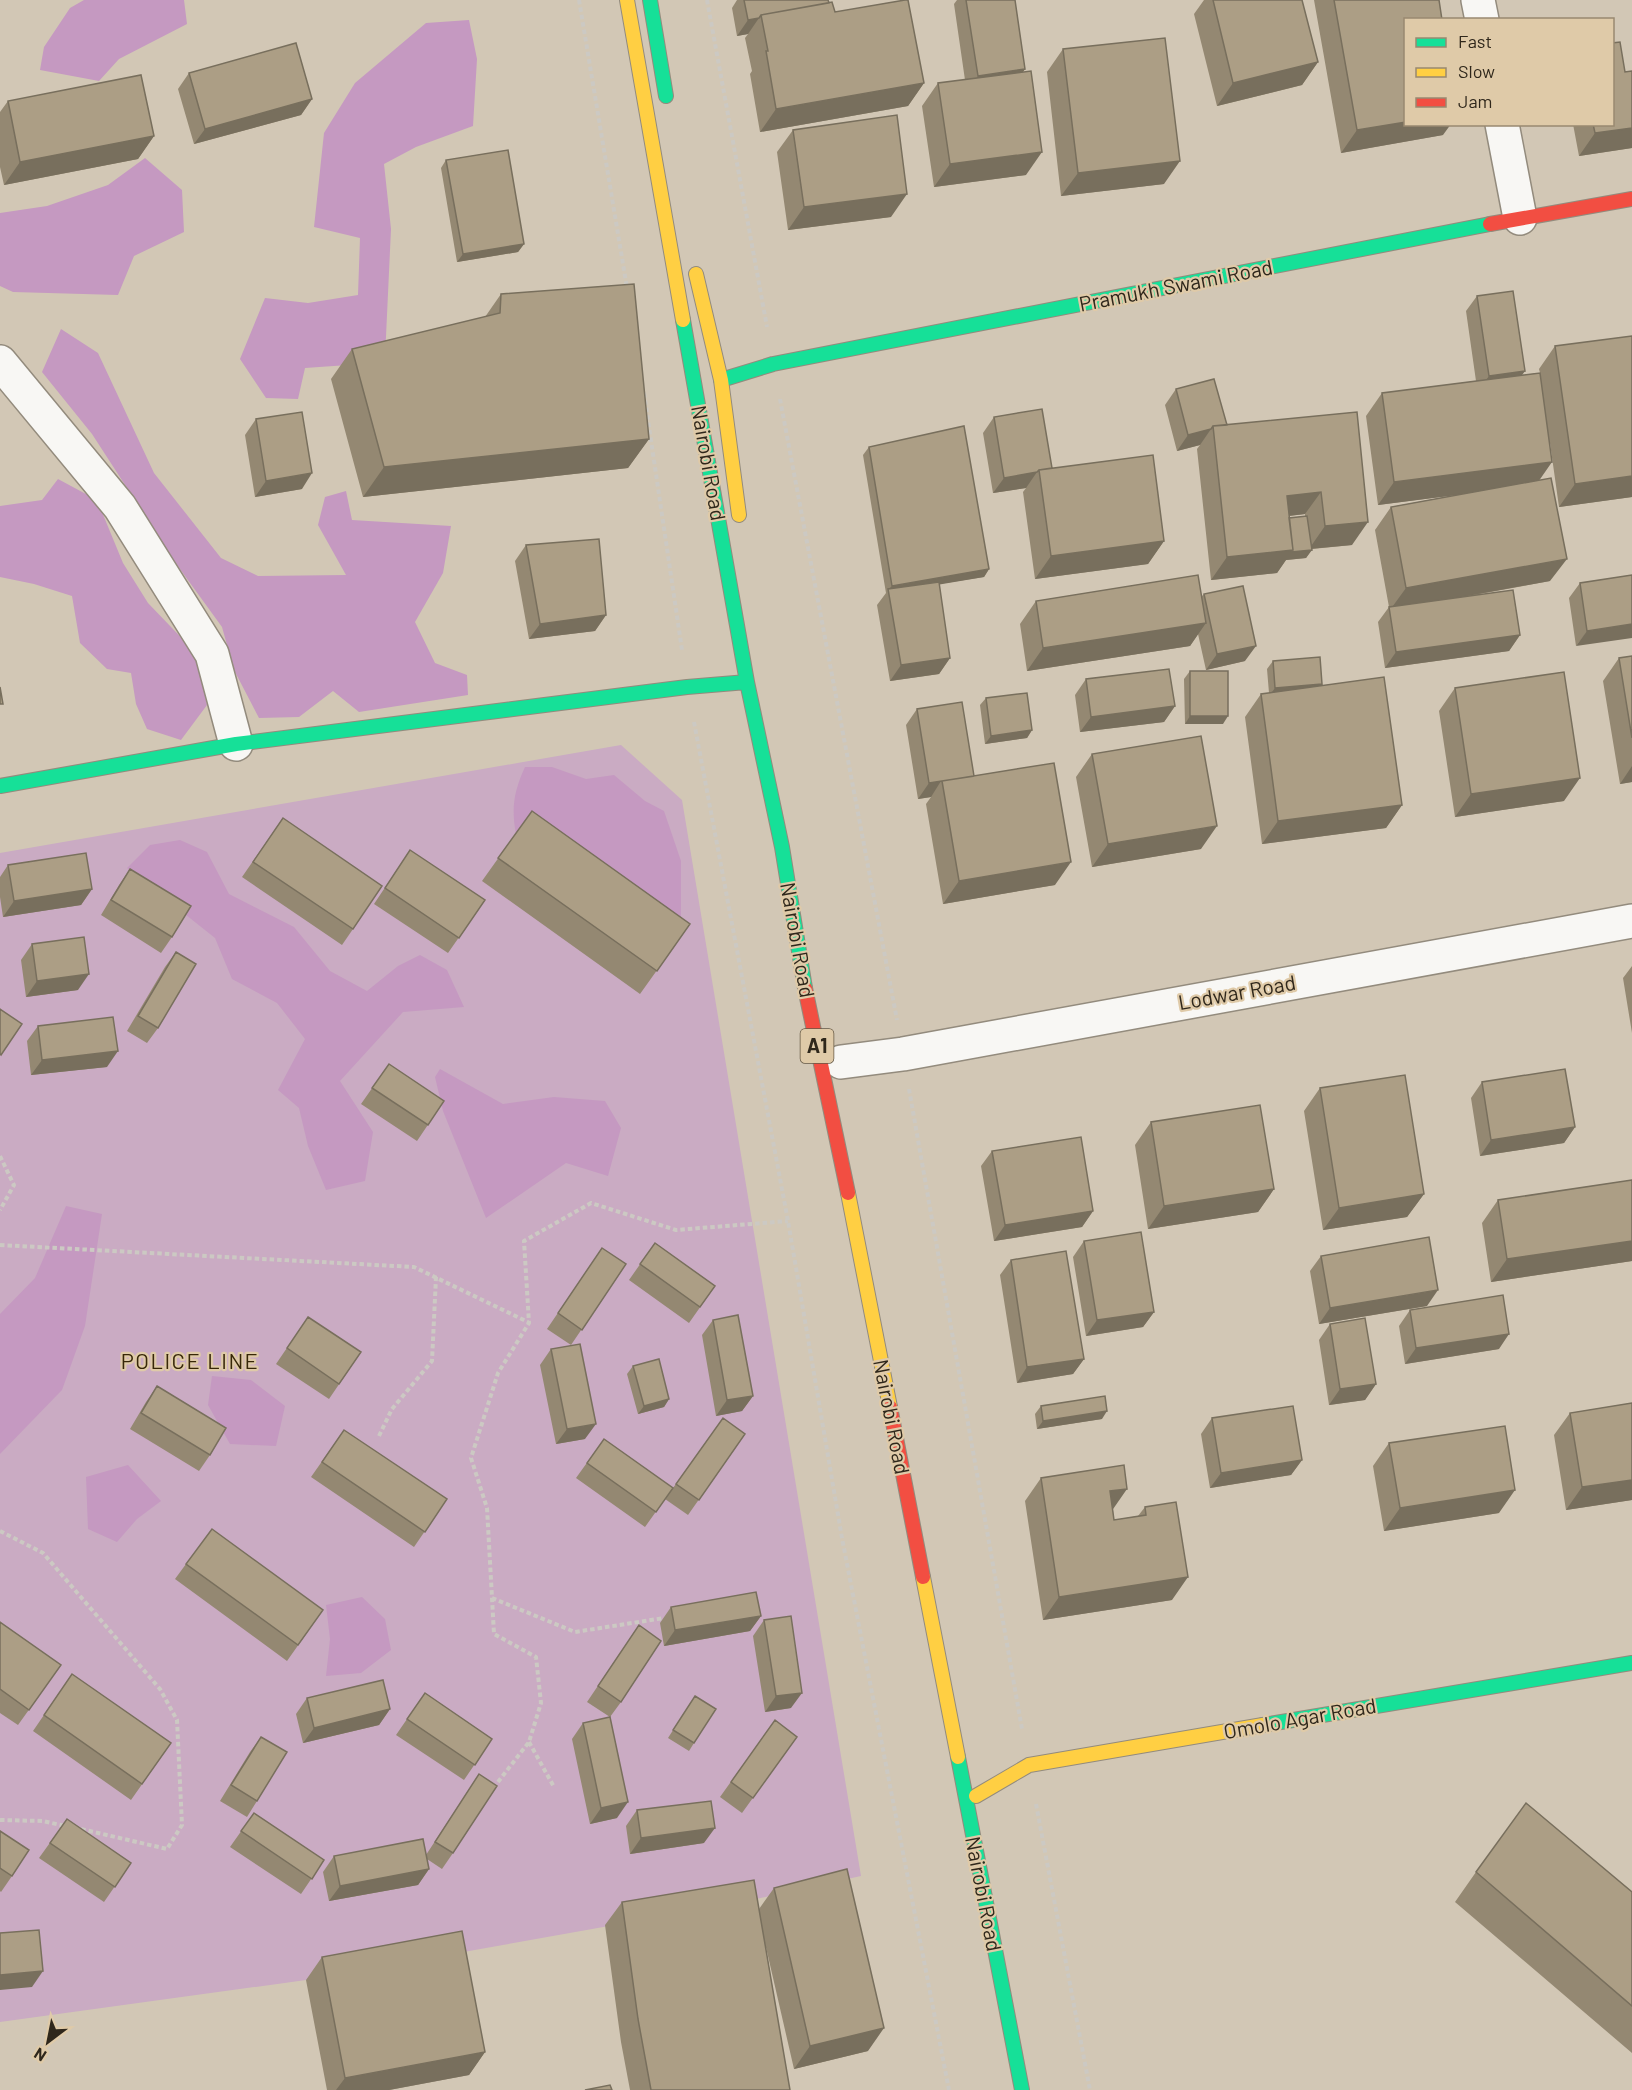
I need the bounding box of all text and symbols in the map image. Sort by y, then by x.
legend [1404,18,1614,126]
text: Fast [1458,30,1492,52]
text: Slow [1458,60,1495,82]
text: Jam [1458,90,1492,112]
street label: Pramukh Swami Road [1077,253,1275,316]
street label: Nairobi Road [687,403,732,522]
street label: Nairobi Road [776,880,821,999]
street label: Lodwar Road [1176,969,1297,1014]
road number: A1 [800,1029,834,1063]
district label: POLICE LINE [121,1347,259,1373]
street label: Nairobi Road [869,1357,916,1476]
street label: Omolo Agar Road [1221,1692,1378,1743]
street label: Nairobi Road [961,1834,1008,1953]
north arrow [18,2012,78,2072]
text: N [30,2044,49,2066]

